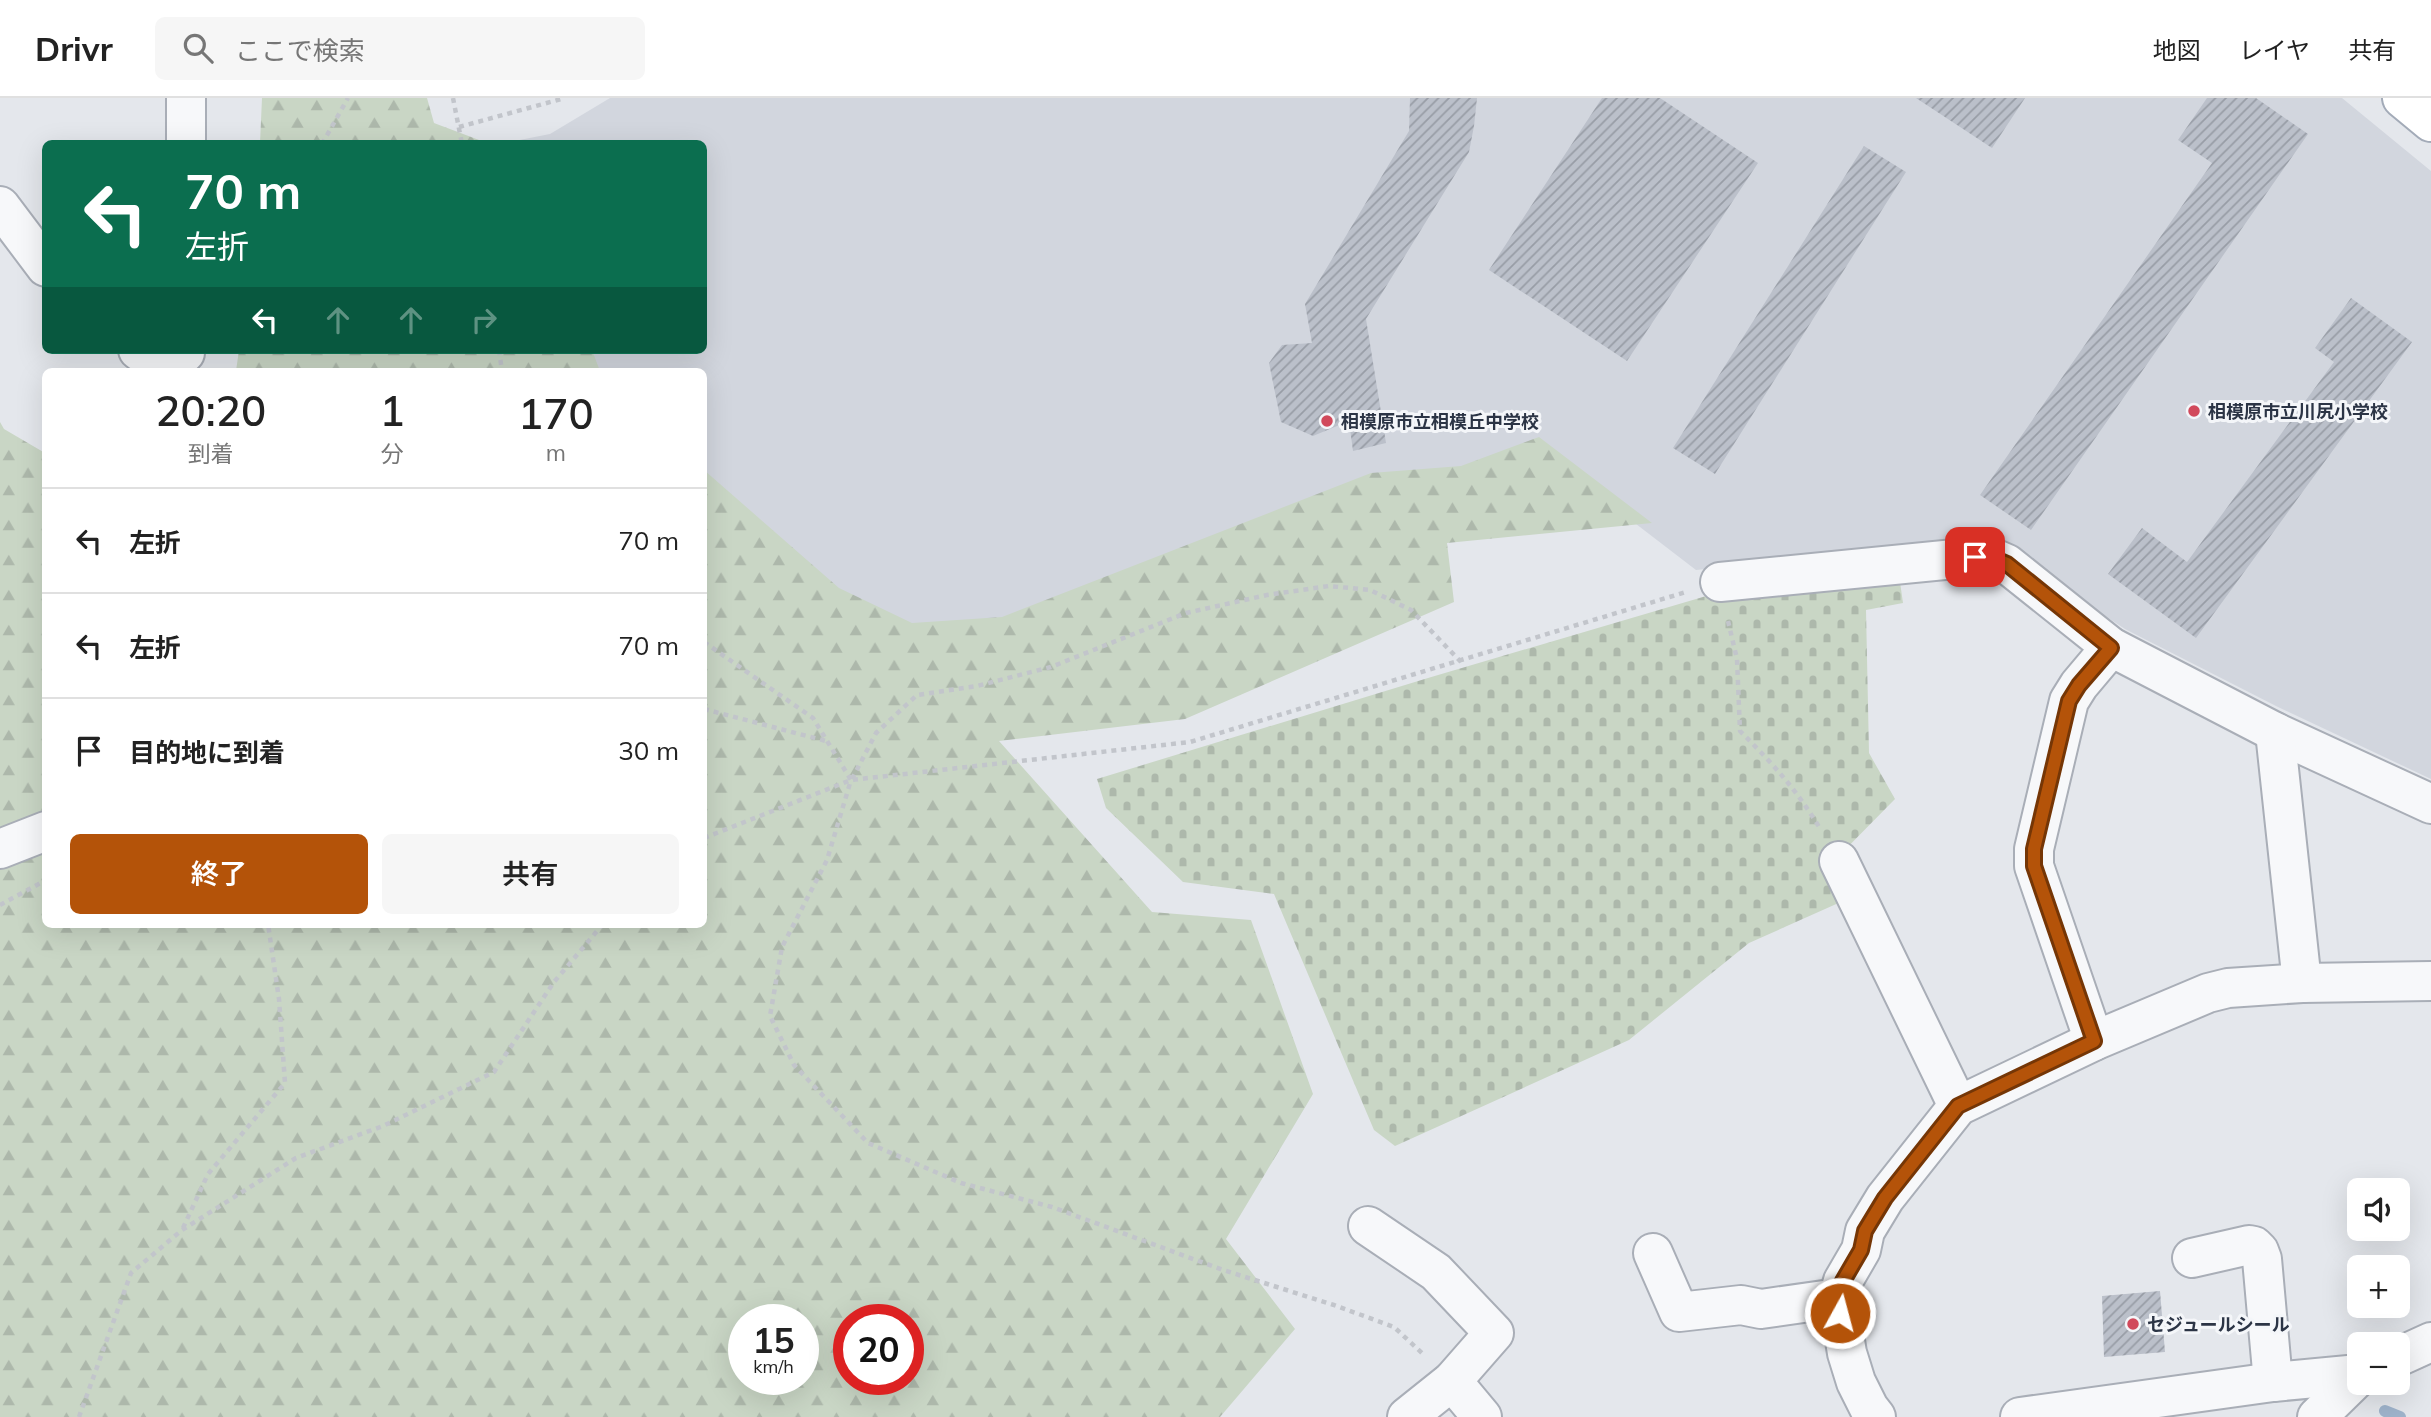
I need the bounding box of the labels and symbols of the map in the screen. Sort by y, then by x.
place label: 相模原市立川尻小学校 [2208,400,2388,423]
marker: 相模原市立川尻小学校 [2186,403,2202,419]
place label: 相模原市立相模丘中学校 [1341,410,1539,433]
marker: 相模原市立相模丘中学校 [1319,413,1335,429]
pin [1945,527,2005,587]
position arrow [1803,1276,1877,1350]
speed limit sign: 20 [833,1304,924,1395]
place label: セジュールシール [2147,1313,2290,1336]
marker: セジュールシール [2125,1316,2141,1332]

